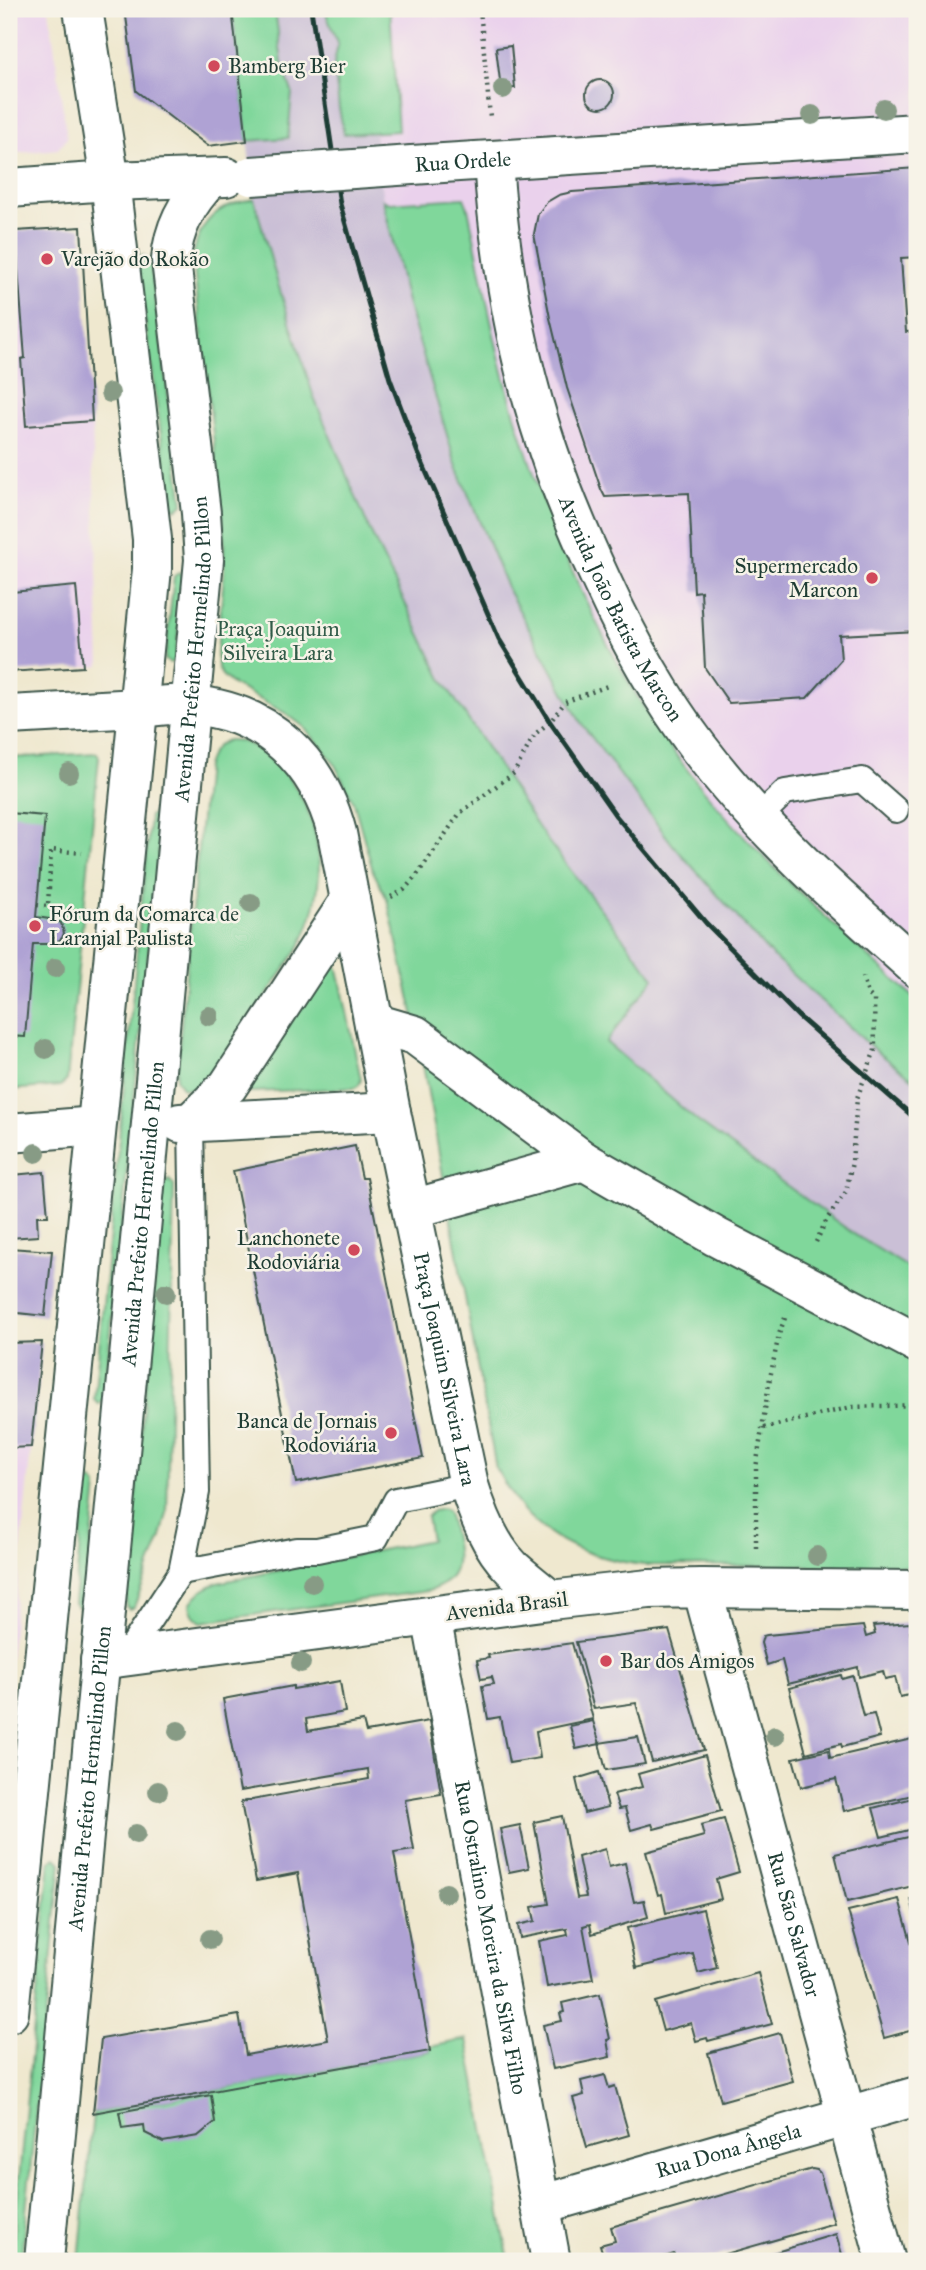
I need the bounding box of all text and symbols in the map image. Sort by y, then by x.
place label: Bamberg Bier [228,53,346,79]
marker: Bamberg Bier [206,58,222,74]
street label: Rua Ordele [414,146,512,178]
place label: Varejão do Rokão [60,246,209,272]
marker: Varejão do Rokão [39,251,55,267]
street label: Avenida João Batista Marcon [553,491,689,727]
street label: Avenida Prefeito Hermelindo Pillon [168,495,217,804]
place label: Supermercado Marcon [734,553,858,603]
marker: Supermercado Marcon [864,570,880,586]
park label: Praça Joaquim Silveira Lara [216,616,340,666]
place label: Fórum da Comarca de Laranjal Paulista [49,901,239,951]
marker: Fórum da Comarca de Laranjal Paulista [27,918,43,934]
street label: Avenida Prefeito Hermelindo Pillon [115,1060,170,1368]
place label: Lanchonete Rodoviária [237,1225,340,1275]
marker: Lanchonete Rodoviária [346,1242,362,1258]
street label: Praça Joaquim Silveira Lara [408,1250,482,1488]
place label: Banca de Jornais Rodoviária [237,1408,377,1458]
marker: Banca de Jornais Rodoviária [383,1425,399,1441]
street label: Avenida Brasil [444,1586,570,1626]
street label: Avenida Prefeito Hermelindo Pillon [62,1625,117,1933]
place label: Bar dos Amigos [620,1648,754,1674]
marker: Bar dos Amigos [598,1653,614,1669]
street label: Rua Ostralino Moreira da Silva Filho [449,1778,533,2097]
street label: Rua São Salvador [762,1849,826,2000]
street label: Rua Dona Ângela [653,2117,804,2184]

